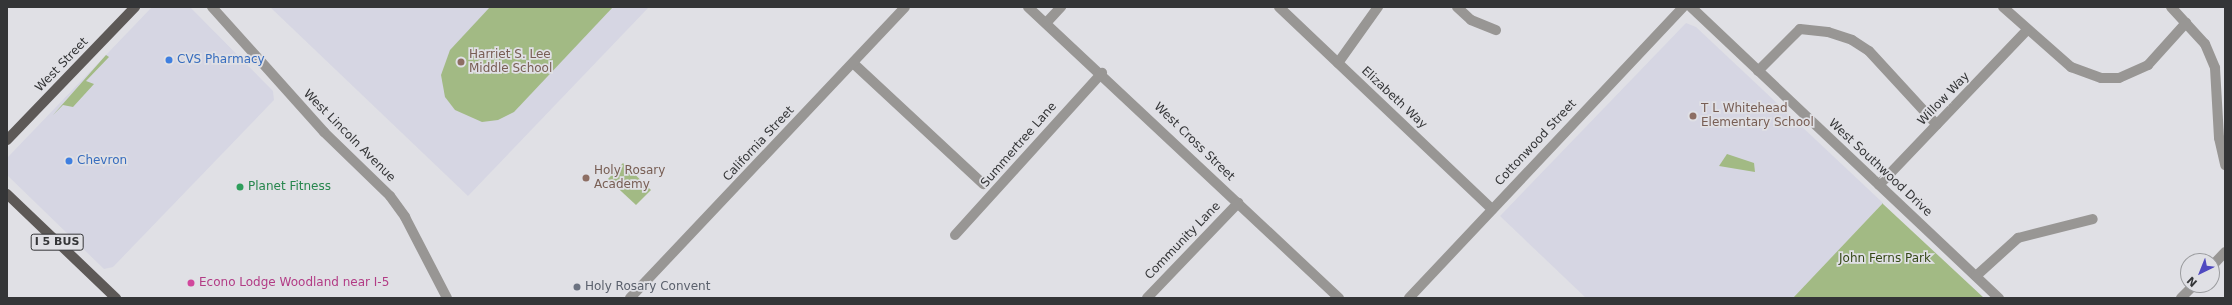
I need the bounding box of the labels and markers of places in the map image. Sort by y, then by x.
place label: Harriet S. Lee Middle School [469,48,552,76]
place label: CVS Pharmacy [177,53,265,67]
marker: CVS Pharmacy [164,55,174,65]
marker: Harriet S. Lee Middle School [456,57,466,67]
place label: T L Whitehead Elementary School [1701,102,1814,130]
marker: T L Whitehead Elementary School [1688,111,1698,121]
place label: Chevron [77,154,127,168]
marker: Chevron [64,156,74,166]
place label: Holy Rosary Academy [594,164,665,192]
marker: Holy Rosary Academy [581,173,591,183]
place label: Planet Fitness [248,180,331,194]
marker: Planet Fitness [235,182,245,192]
place label: Econo Lodge Woodland near I-5 [199,276,389,290]
marker: Econo Lodge Woodland near I-5 [186,278,196,288]
place label: Holy Rosary Convent [585,280,710,294]
marker: Holy Rosary Convent [572,282,582,292]

